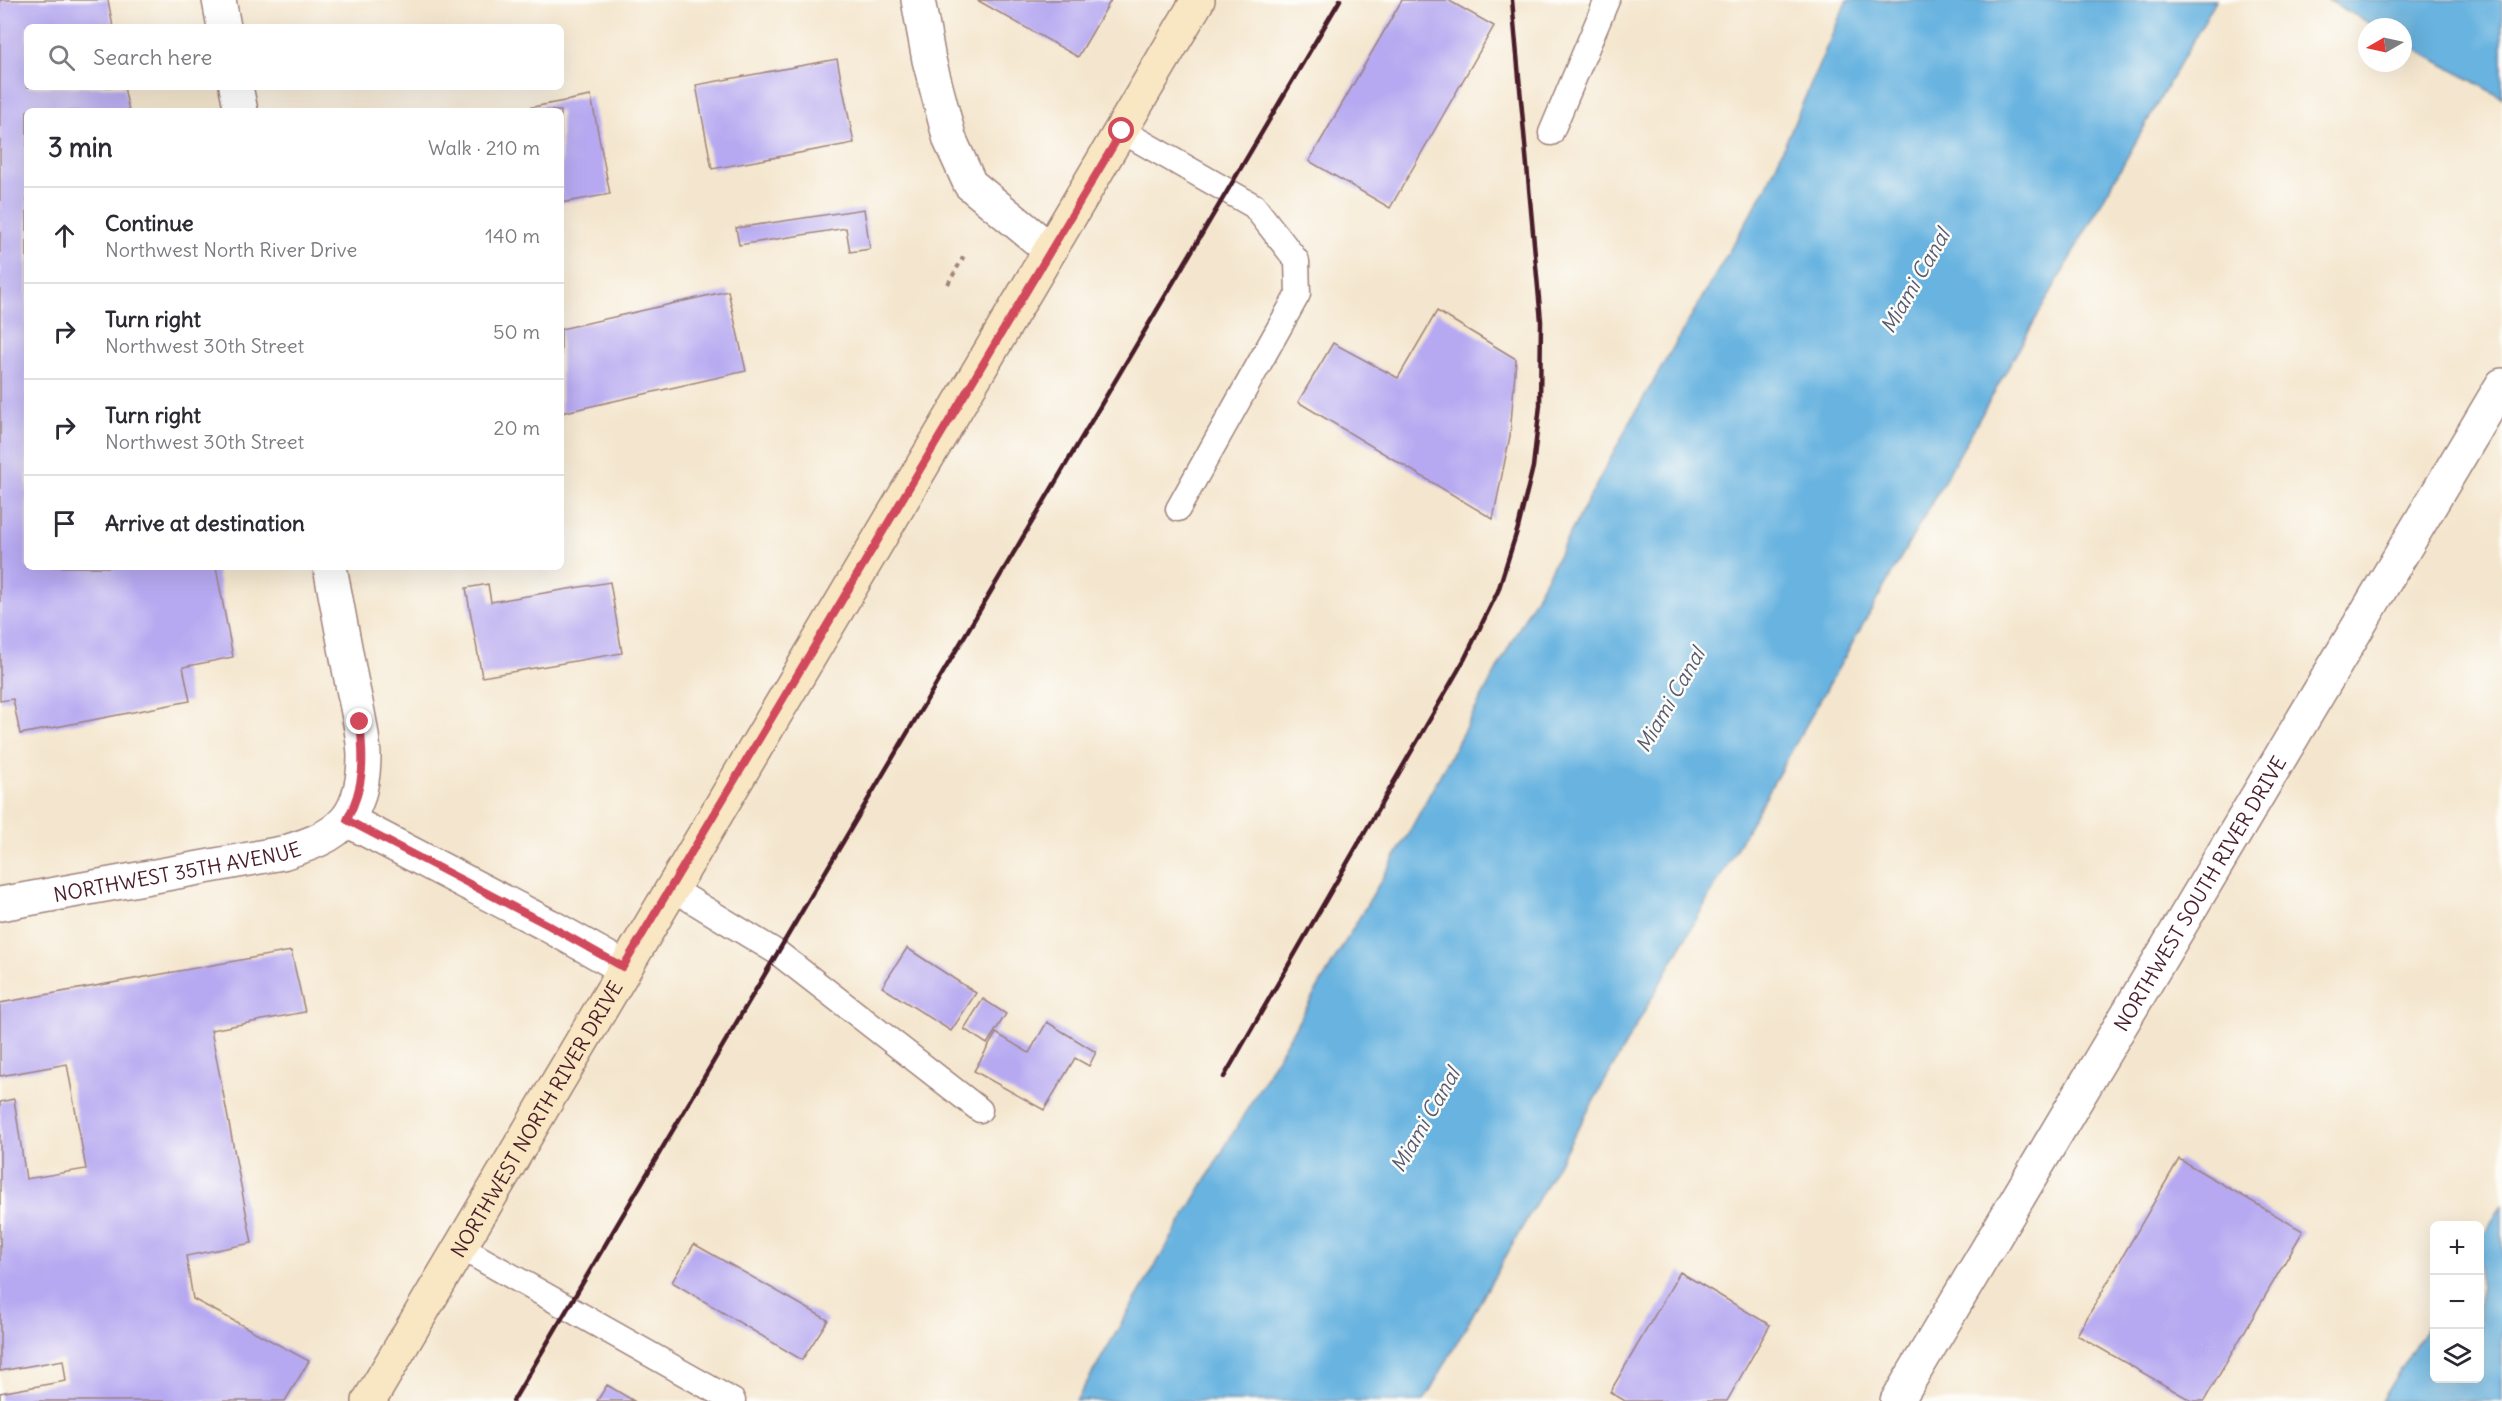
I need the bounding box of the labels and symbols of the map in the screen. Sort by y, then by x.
north arrow [2358,18,2412,72]
route start [1108,117,1134,143]
water label: Miami Canal [1874,221,1957,338]
water label: Miami Canal [1629,640,1712,757]
route end [346,708,372,734]
street label: NORTHWEST SOUTH RIVER DRIVE [2108,751,2291,1035]
street label: NORTHWEST 35TH AVENUE [51,835,304,907]
street label: NORTHWEST NORTH RIVER DRIVE [445,976,627,1261]
water label: Miami Canal [1384,1060,1467,1177]

